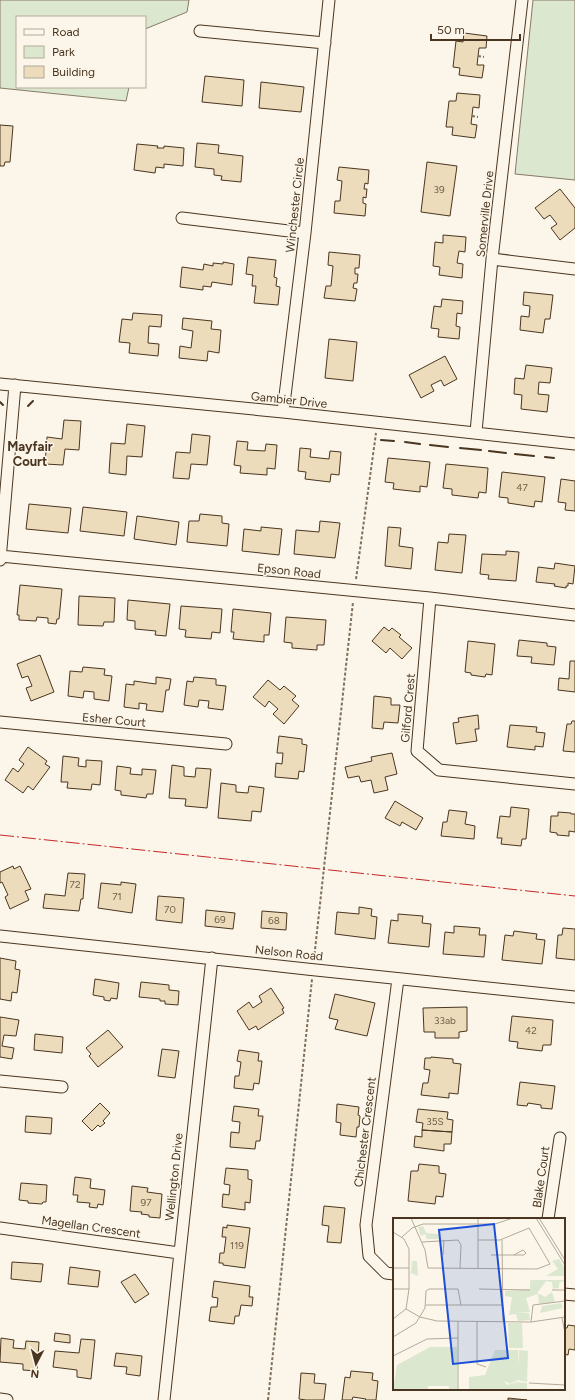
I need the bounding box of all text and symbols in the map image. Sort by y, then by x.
legend [16,16,146,88]
scale bar [431,16,520,42]
text: 50 m [437,23,465,37]
text: Road [52,25,80,39]
text: Park [52,45,75,59]
text: Building [52,65,95,79]
street label: Winchester Circle [283,156,307,253]
street label: Somerville Drive [474,170,497,258]
house number: 39 [433,183,445,196]
street label: Gambier Drive [250,389,328,411]
district label: Mayfair Court [7,439,53,469]
house number: 47 [516,481,528,494]
street label: Epson Road [256,561,322,581]
street label: Gilford Crest [398,672,418,743]
street label: Esher Court [82,710,147,730]
house number: 72 [70,878,80,891]
house number: 71 [112,890,122,903]
house number: 70 [164,903,176,916]
house number: 69 [214,913,226,926]
house number: 68 [268,914,280,927]
street label: Nelson Road [254,942,324,964]
house number: 33ab [434,1014,456,1027]
house number: 42 [525,1024,537,1037]
street label: Chichester Crescent [351,1076,379,1188]
house number: 35S [426,1115,444,1128]
street label: Wellington Drive [162,1132,186,1222]
street label: Blake Court [530,1145,552,1209]
house number: 97 [140,1196,152,1209]
street label: Magellan Crescent [40,1213,142,1241]
inset map [393,1218,565,1390]
house number: 119 [230,1239,244,1252]
north arrow [16,1344,56,1384]
text: N [30,1367,40,1380]

